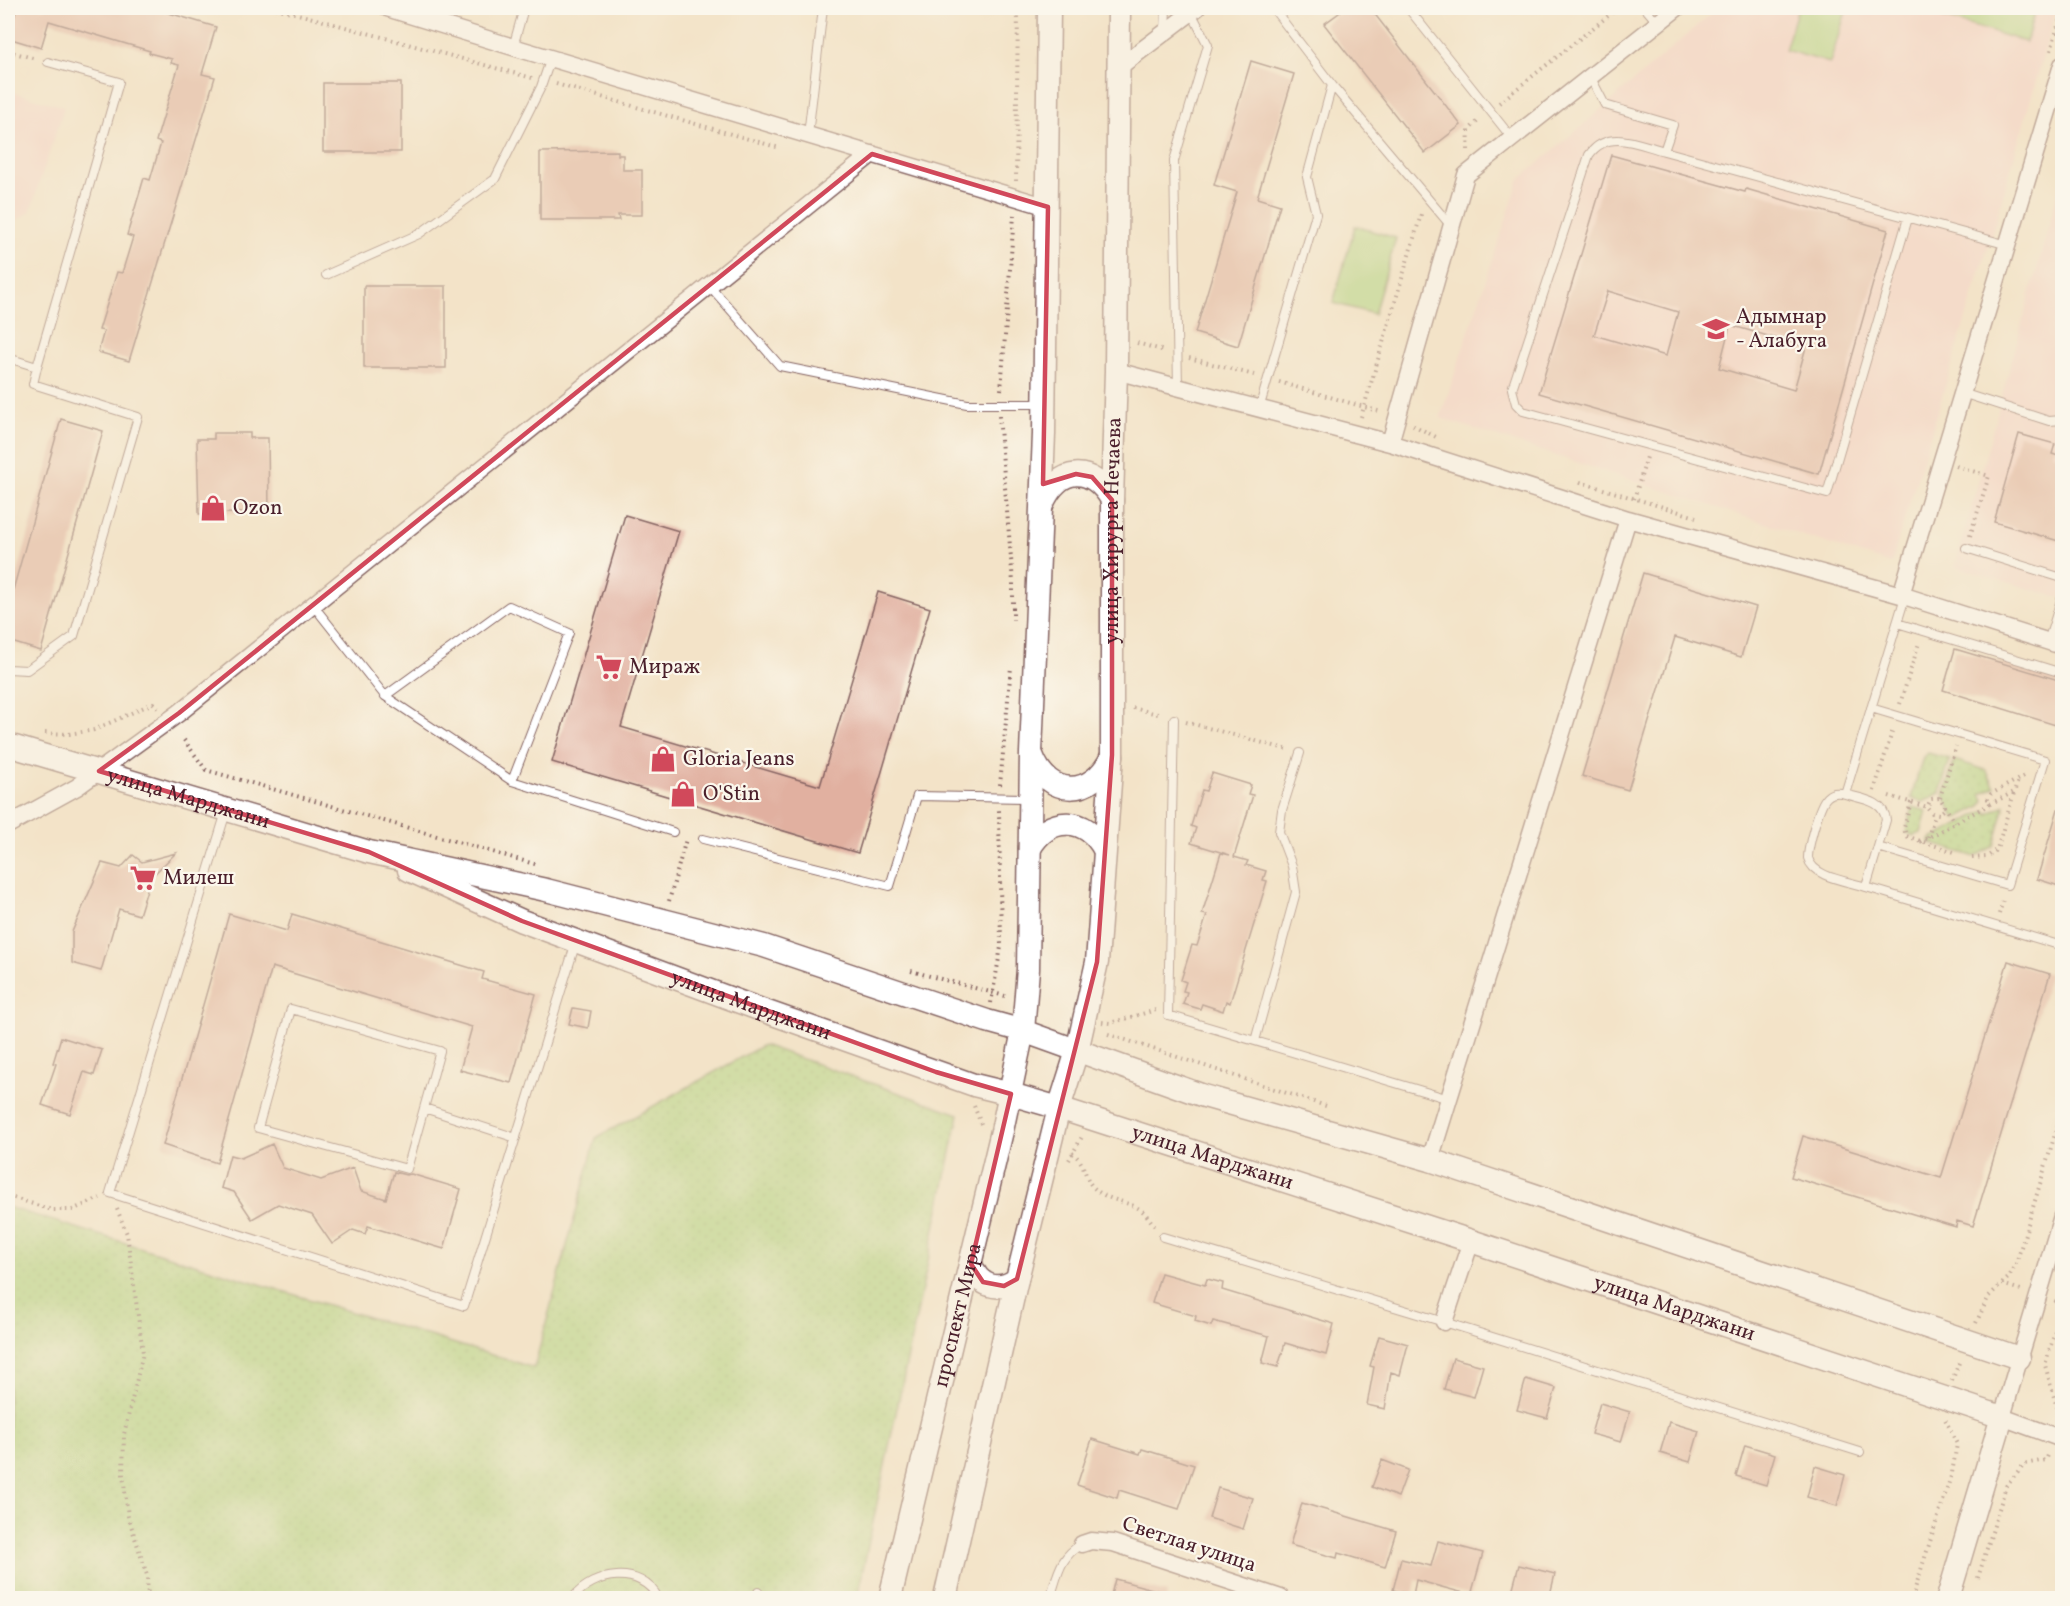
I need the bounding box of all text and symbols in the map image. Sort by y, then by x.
place label: Адымнар - Алабуга [1736,303,1827,356]
school or university icon: Адымнар - Алабуга [1701,314,1731,344]
street label: улица Хирурга Нечаева [1098,417,1129,644]
shop icon: Ozon [198,493,228,523]
place label: Ozon [233,494,283,523]
supermarket icon: Мираж [594,652,624,682]
place label: Мираж [629,653,701,682]
shop icon: Gloria Jeans [648,744,678,774]
place label: Gloria Jeans [683,745,794,774]
street label: улица Марджани [103,761,273,836]
shop icon: O'Stin [668,779,698,809]
place label: O'Stin [703,780,760,809]
supermarket icon: Милеш [128,863,158,893]
place label: Милеш [163,864,234,893]
street label: улица Марджани [667,963,835,1048]
street label: улица Марджани [1128,1118,1297,1197]
street label: проспект Мира [927,1240,989,1390]
street label: улица Марджани [1590,1268,1759,1349]
street label: Светлая улица [1118,1510,1260,1580]

